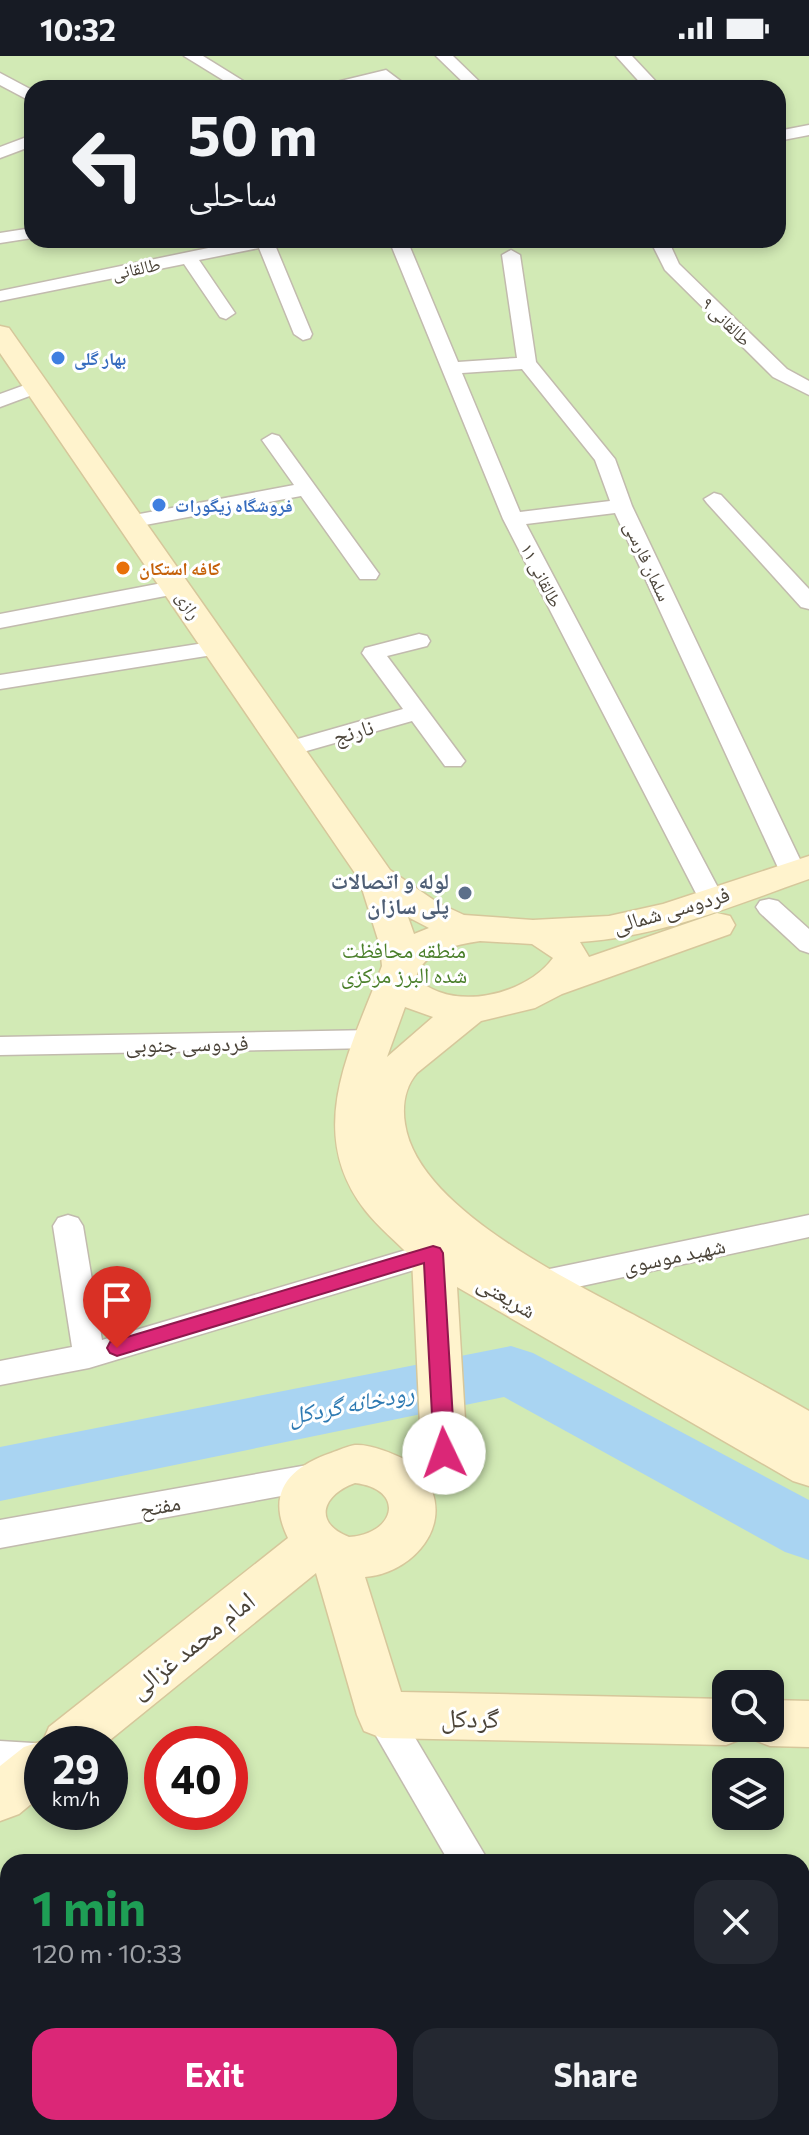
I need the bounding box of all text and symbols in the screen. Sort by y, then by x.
text: 10:32 [40,10,116,47]
text: 50 m [188,99,317,168]
icon: left [56,112,160,216]
text: ساحلی [188,169,277,213]
street label: طالقانی [110,252,163,285]
street label: طالقانی ۹ [697,292,756,351]
place label: بهار گلی [74,347,126,370]
marker: بهار گلی [49,349,67,367]
place label: فروشگاه زیگورات [175,494,293,516]
marker: فروشگاه زیگورات [150,496,168,514]
street label: سلمان فارسی [619,518,676,605]
street label: طالقانی ۱۱ [516,539,567,611]
place label: کافه استکان [139,557,220,580]
marker: کافه استکان [114,559,132,577]
street label: رازی [171,587,206,624]
street label: نارنج [330,712,377,751]
place label: لوله و اتصالات پلی سازان [331,867,449,920]
street label: فردوسی شمالی [609,879,733,940]
marker: لوله و اتصالات پلی سازان [456,884,474,902]
park label: منطقه محافظت شده البرز مرکزی [341,936,467,989]
street label: فردوسی جنوبی [125,1028,249,1059]
street label: شهید موسوی [620,1231,728,1280]
pin [83,1266,151,1348]
street label: شریعتی [472,1269,541,1324]
icon: arrive [95,1278,139,1322]
water label: رودخانه گردکل [286,1377,417,1431]
position arrow [402,1411,486,1495]
street label: مفتح [137,1488,183,1523]
street label: امام محمد غزالی [122,1584,263,1707]
map controls [712,1670,784,1830]
button: search [712,1670,784,1742]
street label: گردکل [441,1701,500,1735]
speed limit sign: 40 [144,1726,248,1830]
text: 29 [52,1743,100,1792]
button: layers [712,1758,784,1830]
text: km/h [52,1786,100,1810]
text: 1 min [32,1877,146,1936]
button: close [694,1880,778,1964]
text: 120 m · 10:33 [32,1937,182,1968]
button: Exit [32,2028,397,2120]
button: Share [413,2028,778,2120]

